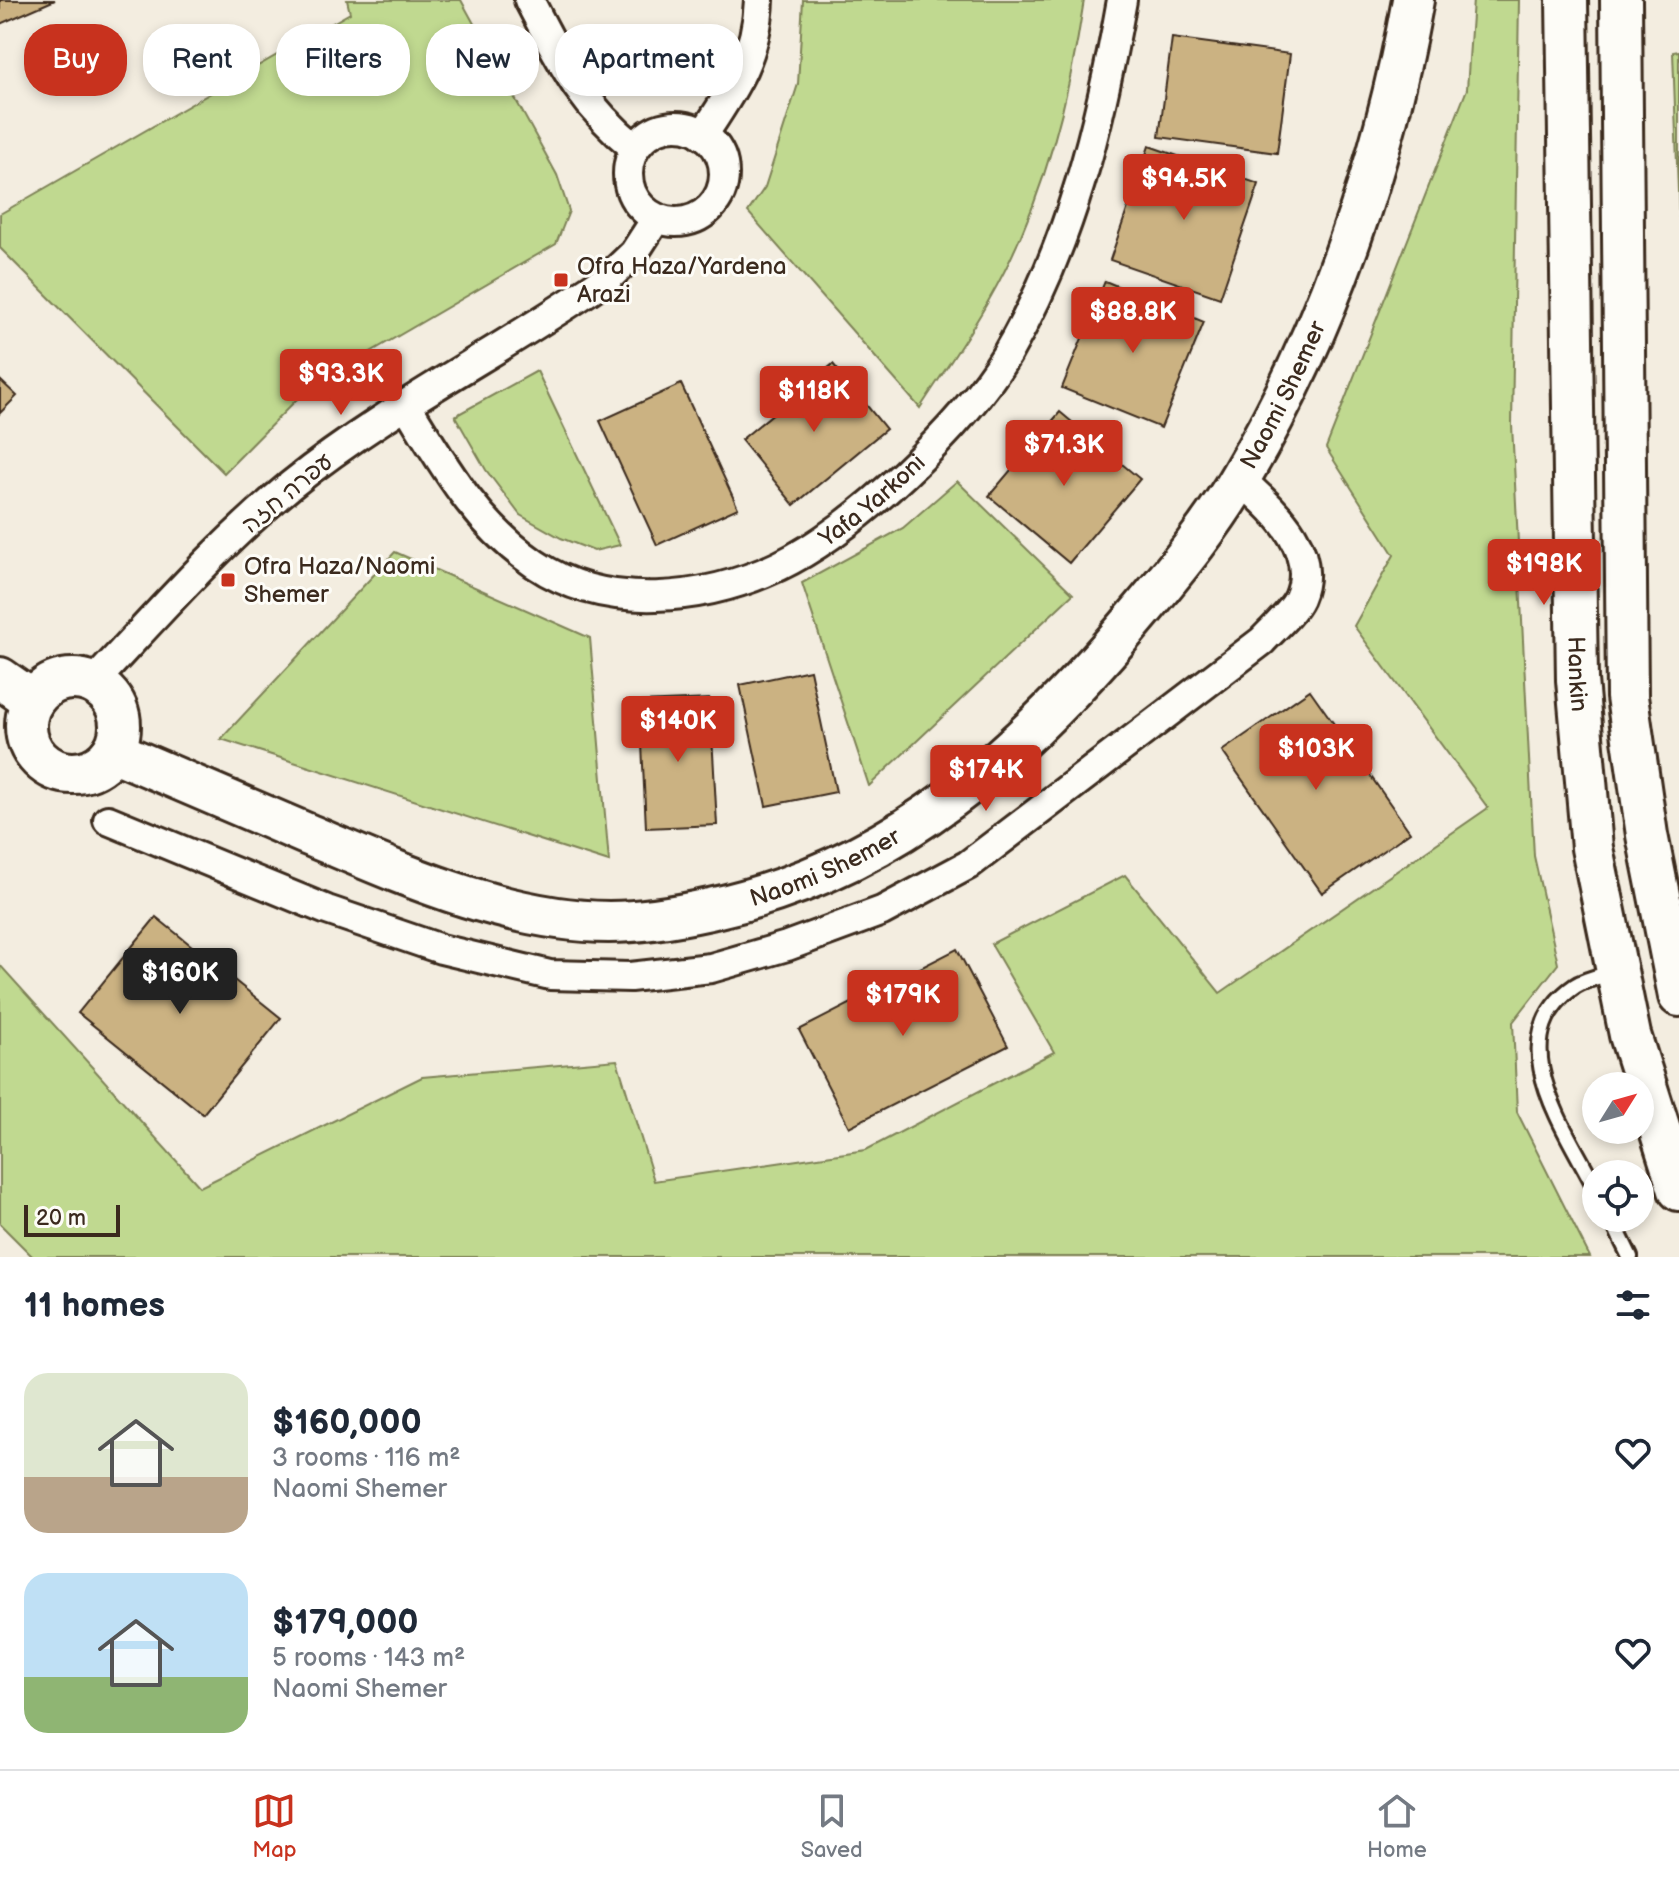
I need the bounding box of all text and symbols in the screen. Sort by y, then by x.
chip: Buy [24,24,127,96]
chip: Rent [143,24,260,96]
chip: Filters [276,24,410,96]
chip: New [426,24,539,96]
chip: Apartment [555,24,743,96]
pin: $94.5K [1119,154,1249,222]
text: $94.5K [1141,164,1227,195]
place label: Ofra Haza/Yardena Arazi [577,252,787,309]
marker: Ofra Haza/Yardena Arazi [552,271,570,289]
pin: $88.8K [1068,287,1198,355]
text: $88.8K [1089,297,1177,328]
street label: Naomi Shemer [1234,316,1332,474]
pin: $93.3K [276,349,406,417]
text: $93.3K [298,359,384,390]
pin: $118K [758,366,870,434]
text: $118K [778,376,850,407]
pin: $71.3K [999,420,1129,488]
text: $71.3K [1023,430,1105,461]
street label: עפרה חזה [236,447,339,540]
street label: Yafa Yarkoni [813,448,931,554]
pin: $198K [1488,539,1600,607]
text: $198K [1506,549,1582,580]
place label: Ofra Haza/Naomi Shemer [244,552,435,609]
marker: Ofra Haza/Naomi Shemer [219,571,237,589]
street label: Hankin [1561,636,1594,713]
pin: $140K [622,696,734,764]
text: $140K [639,706,717,737]
pin: $103K [1260,724,1372,792]
text: $103K [1277,734,1355,765]
pin: $174K [930,745,1042,813]
text: $174K [948,755,1024,786]
street label: Naomi Shemer [746,822,906,913]
pin: $160K [124,948,236,1016]
text: $160K [141,958,219,989]
pin: $179K [847,970,959,1038]
text: $179K [865,980,941,1011]
north arrow [1582,1072,1654,1144]
map controls [1582,1072,1654,1232]
button: locate [1582,1160,1654,1232]
scale bar [24,1201,120,1237]
text: 20 m [36,1205,86,1232]
icon: filters [1611,1283,1655,1327]
text: 11 homes [24,1285,165,1326]
text: $160,000 [272,1402,422,1443]
icon: home [88,1405,184,1501]
icon: heart [1611,1431,1655,1475]
text: 3 rooms · 116 m² [272,1443,461,1474]
text: Naomi Shemer [272,1474,447,1505]
text: $179,000 [272,1602,419,1643]
icon: home [88,1605,184,1701]
icon: heart [1611,1631,1655,1675]
text: 5 rooms · 143 m² [272,1643,465,1674]
text: Naomi Shemer [272,1674,447,1705]
tab: Map [252,1789,296,1864]
tab: Saved [801,1789,863,1864]
tab: Home [1367,1789,1427,1864]

